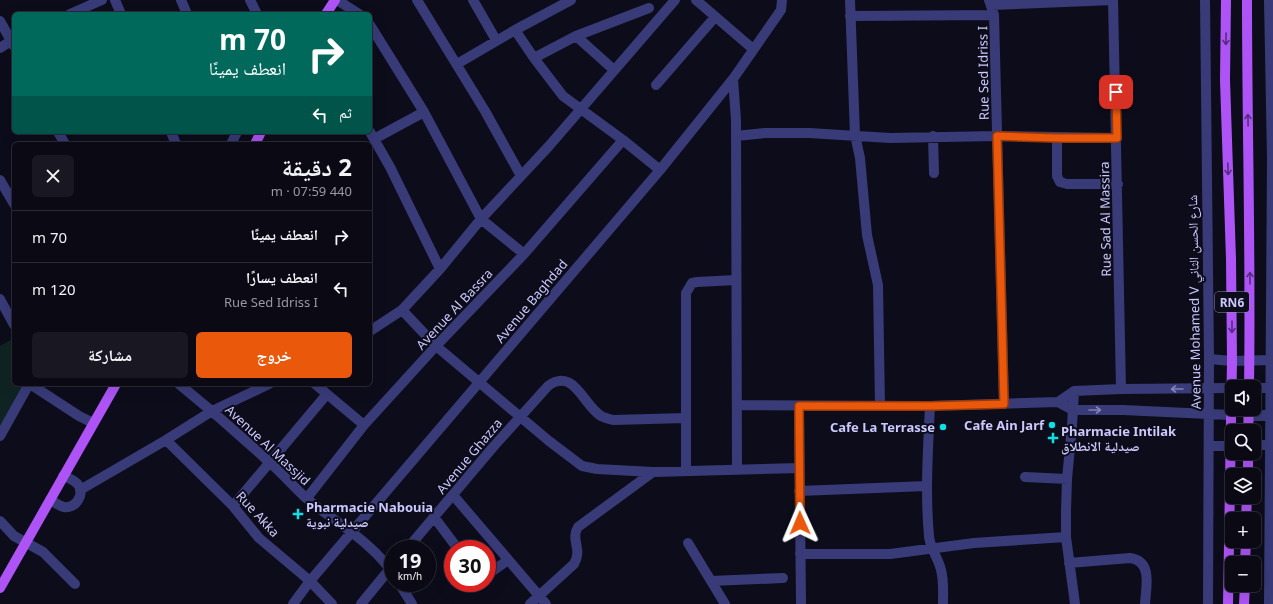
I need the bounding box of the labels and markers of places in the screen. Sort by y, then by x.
pin [1099,75,1133,109]
place label: Cafe Ain Jarf [964,416,1045,434]
place label: Cafe La Terrasse [830,418,935,436]
marker: Cafe Ain Jarf [1047,420,1057,430]
marker: Cafe La Terrasse [938,422,948,432]
place label: Pharmacie Intilak صيدلية الانطلاق [1061,422,1177,455]
marker: Pharmacie Intilak صيدلية الانطلاق [1048,433,1058,443]
place label: Pharmacie Nabouia صيدلية نبوية [306,498,433,531]
marker: Pharmacie Nabouia صيدلية نبوية [293,509,303,519]

